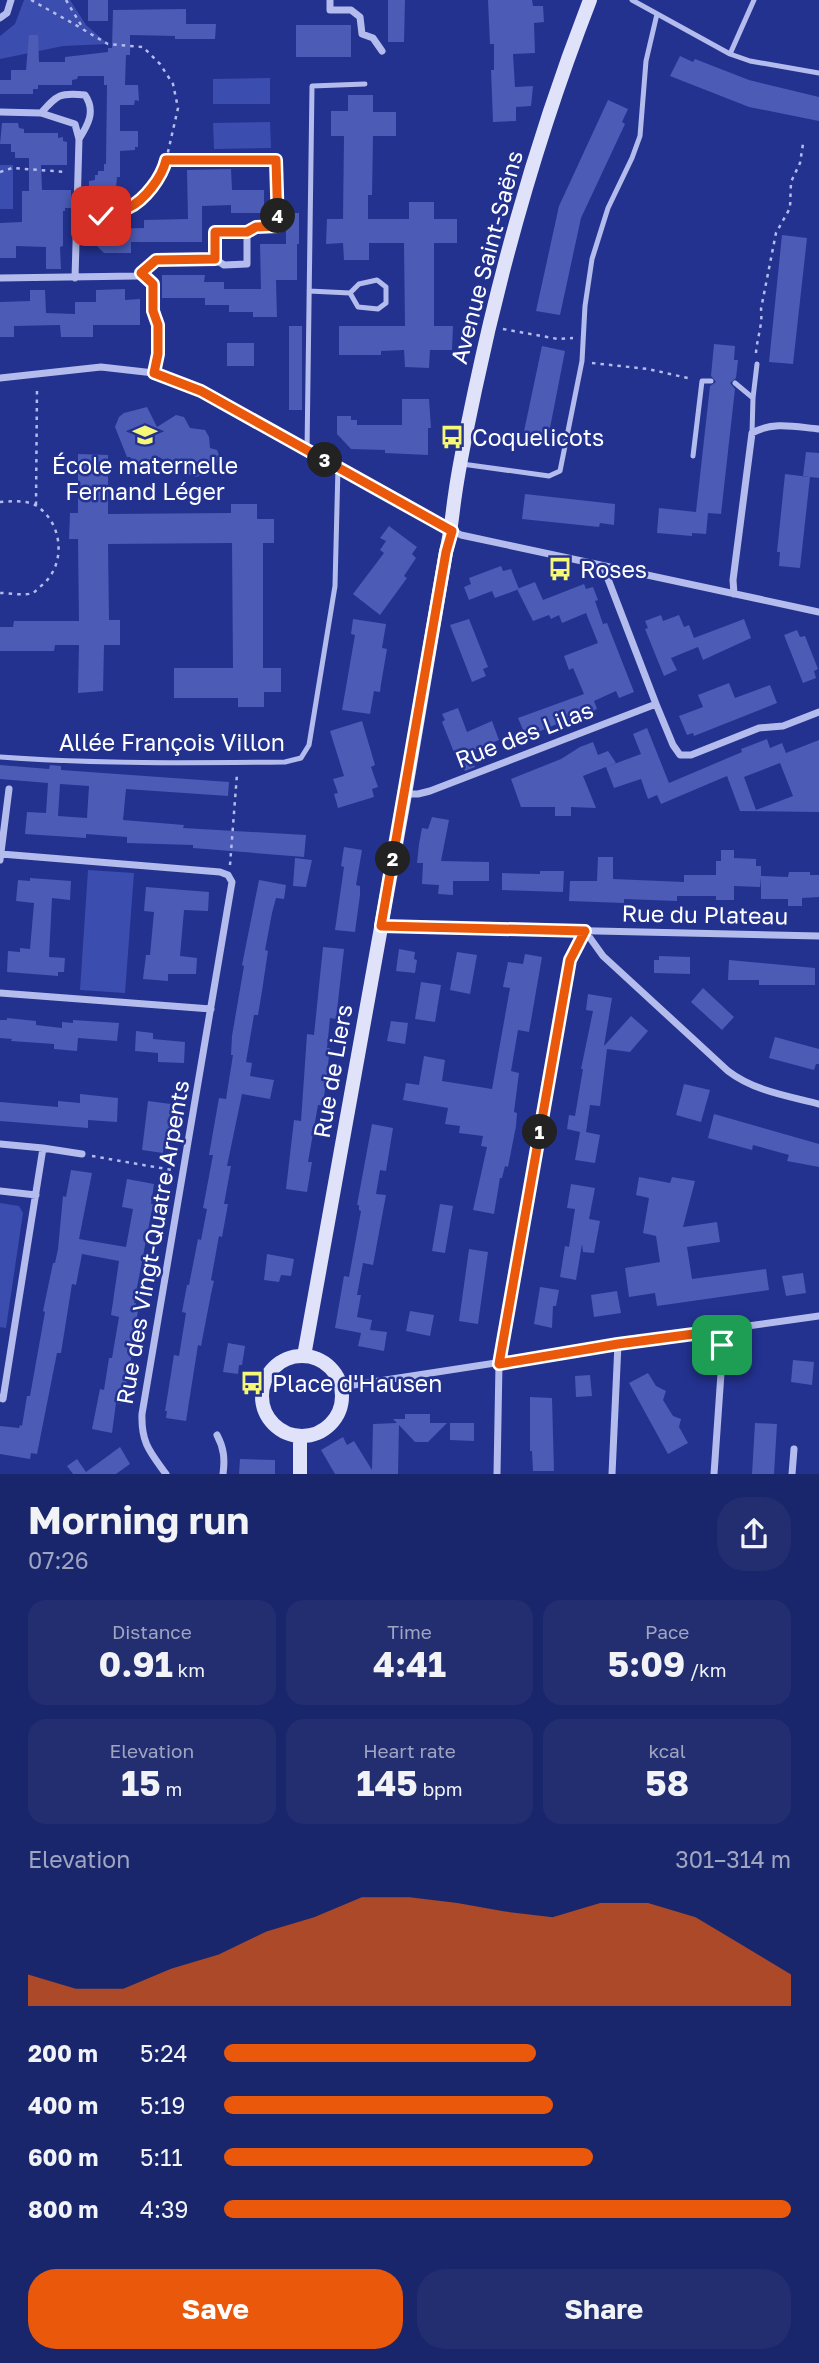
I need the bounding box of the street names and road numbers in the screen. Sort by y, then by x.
street label: Avenue Saint-Saëns [444,147,528,367]
street label: Rue des Lilas [451,695,597,773]
street label: Allée François Villon [59,728,285,756]
street label: Rue du Plateau [621,899,789,929]
street label: Rue de Liers [306,1002,358,1140]
street label: Rue des Vingt-Quatre Arpents [110,1078,194,1406]

